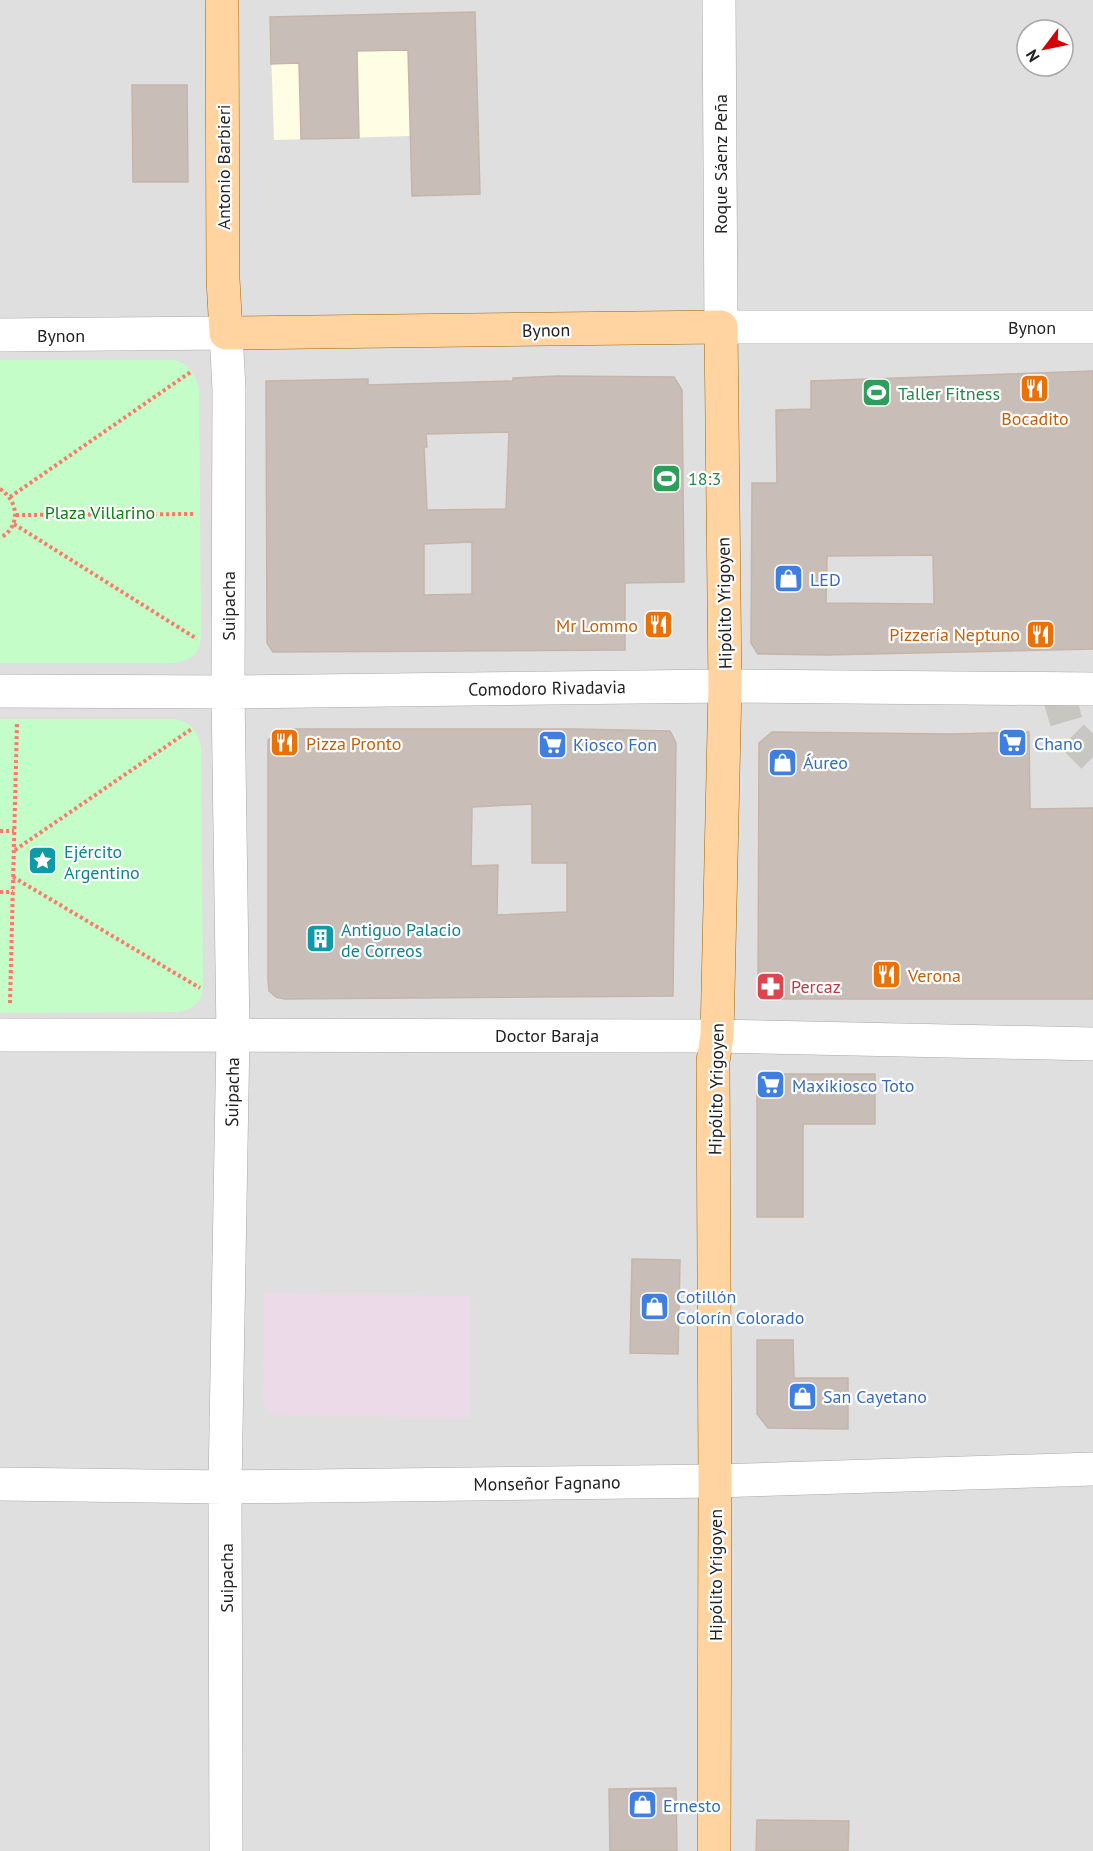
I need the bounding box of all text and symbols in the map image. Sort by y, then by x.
north arrow [1015,18,1075,78]
text: N [1021,46,1044,66]
street label: Roque Sáenz Peña [709,94,732,234]
street label: Antonio Barbieri [212,104,235,230]
street label: Bynon [1008,316,1056,339]
street label: Bynon [522,318,570,342]
street label: Bynon [37,324,85,347]
restaurant icon: Bocadito [1019,373,1051,405]
sports icon: Taller Fitness [861,377,893,409]
place label: Taller Fitness [898,382,1000,405]
place label: Bocadito [1001,407,1069,430]
sports icon: 18:3 [651,462,683,494]
place label: 18:3 [688,467,721,490]
park label: Plaza Villarino [45,501,155,524]
street label: Hipólito Yrigoyen [711,537,737,669]
shop icon: LED [773,563,805,595]
place label: LED [810,568,841,591]
street label: Suipacha [217,571,240,641]
restaurant icon: Mr Lommo [643,609,675,641]
place label: Mr Lommo [556,614,638,637]
restaurant icon: Pizzería Neptuno [1025,618,1057,650]
place label: Pizzería Neptuno [889,623,1020,646]
street label: Comodoro Rivadavia [468,675,626,701]
restaurant icon: Pizza Pronto [269,727,301,759]
supermarket icon: Chano [997,727,1029,759]
supermarket icon: Kiosco Fon [536,728,568,760]
place label: Pizza Pronto [306,732,401,755]
place label: Chano [1034,732,1083,755]
place label: Kiosco Fon [573,733,657,756]
shop icon: Áureo [766,746,798,778]
place label: Áureo [803,751,848,774]
place label: Ejército Argentino [64,840,140,884]
place icon: Ejército Argentino [27,845,59,877]
place label: Antiguo Palacio de Correos [341,918,461,962]
building icon: Antiguo Palacio de Correos [304,923,336,955]
restaurant icon: Verona [871,959,903,991]
place label: Verona [907,964,961,987]
pharmacy icon: Percaz [754,970,786,1002]
place label: Percaz [791,975,841,998]
street label: Hipólito Yrigoyen [703,1023,729,1155]
street label: Doctor Baraja [495,1024,599,1047]
street label: Suipacha [220,1057,244,1127]
supermarket icon: Maxikiosco Toto [755,1069,787,1101]
place label: Maxikiosco Toto [792,1074,914,1097]
place label: Cotillón Colorín Colorado [676,1285,804,1329]
shop icon: Cotillón Colorín Colorado [639,1290,671,1322]
shop icon: San Cayetano [786,1380,818,1412]
place label: San Cayetano [823,1385,927,1408]
street label: Monseñor Fagnano [473,1470,621,1496]
street label: Hipólito Yrigoyen [704,1509,727,1641]
street label: Suipacha [215,1543,238,1613]
shop icon: Ernesto [626,1789,658,1821]
place label: Ernesto [663,1794,721,1817]

